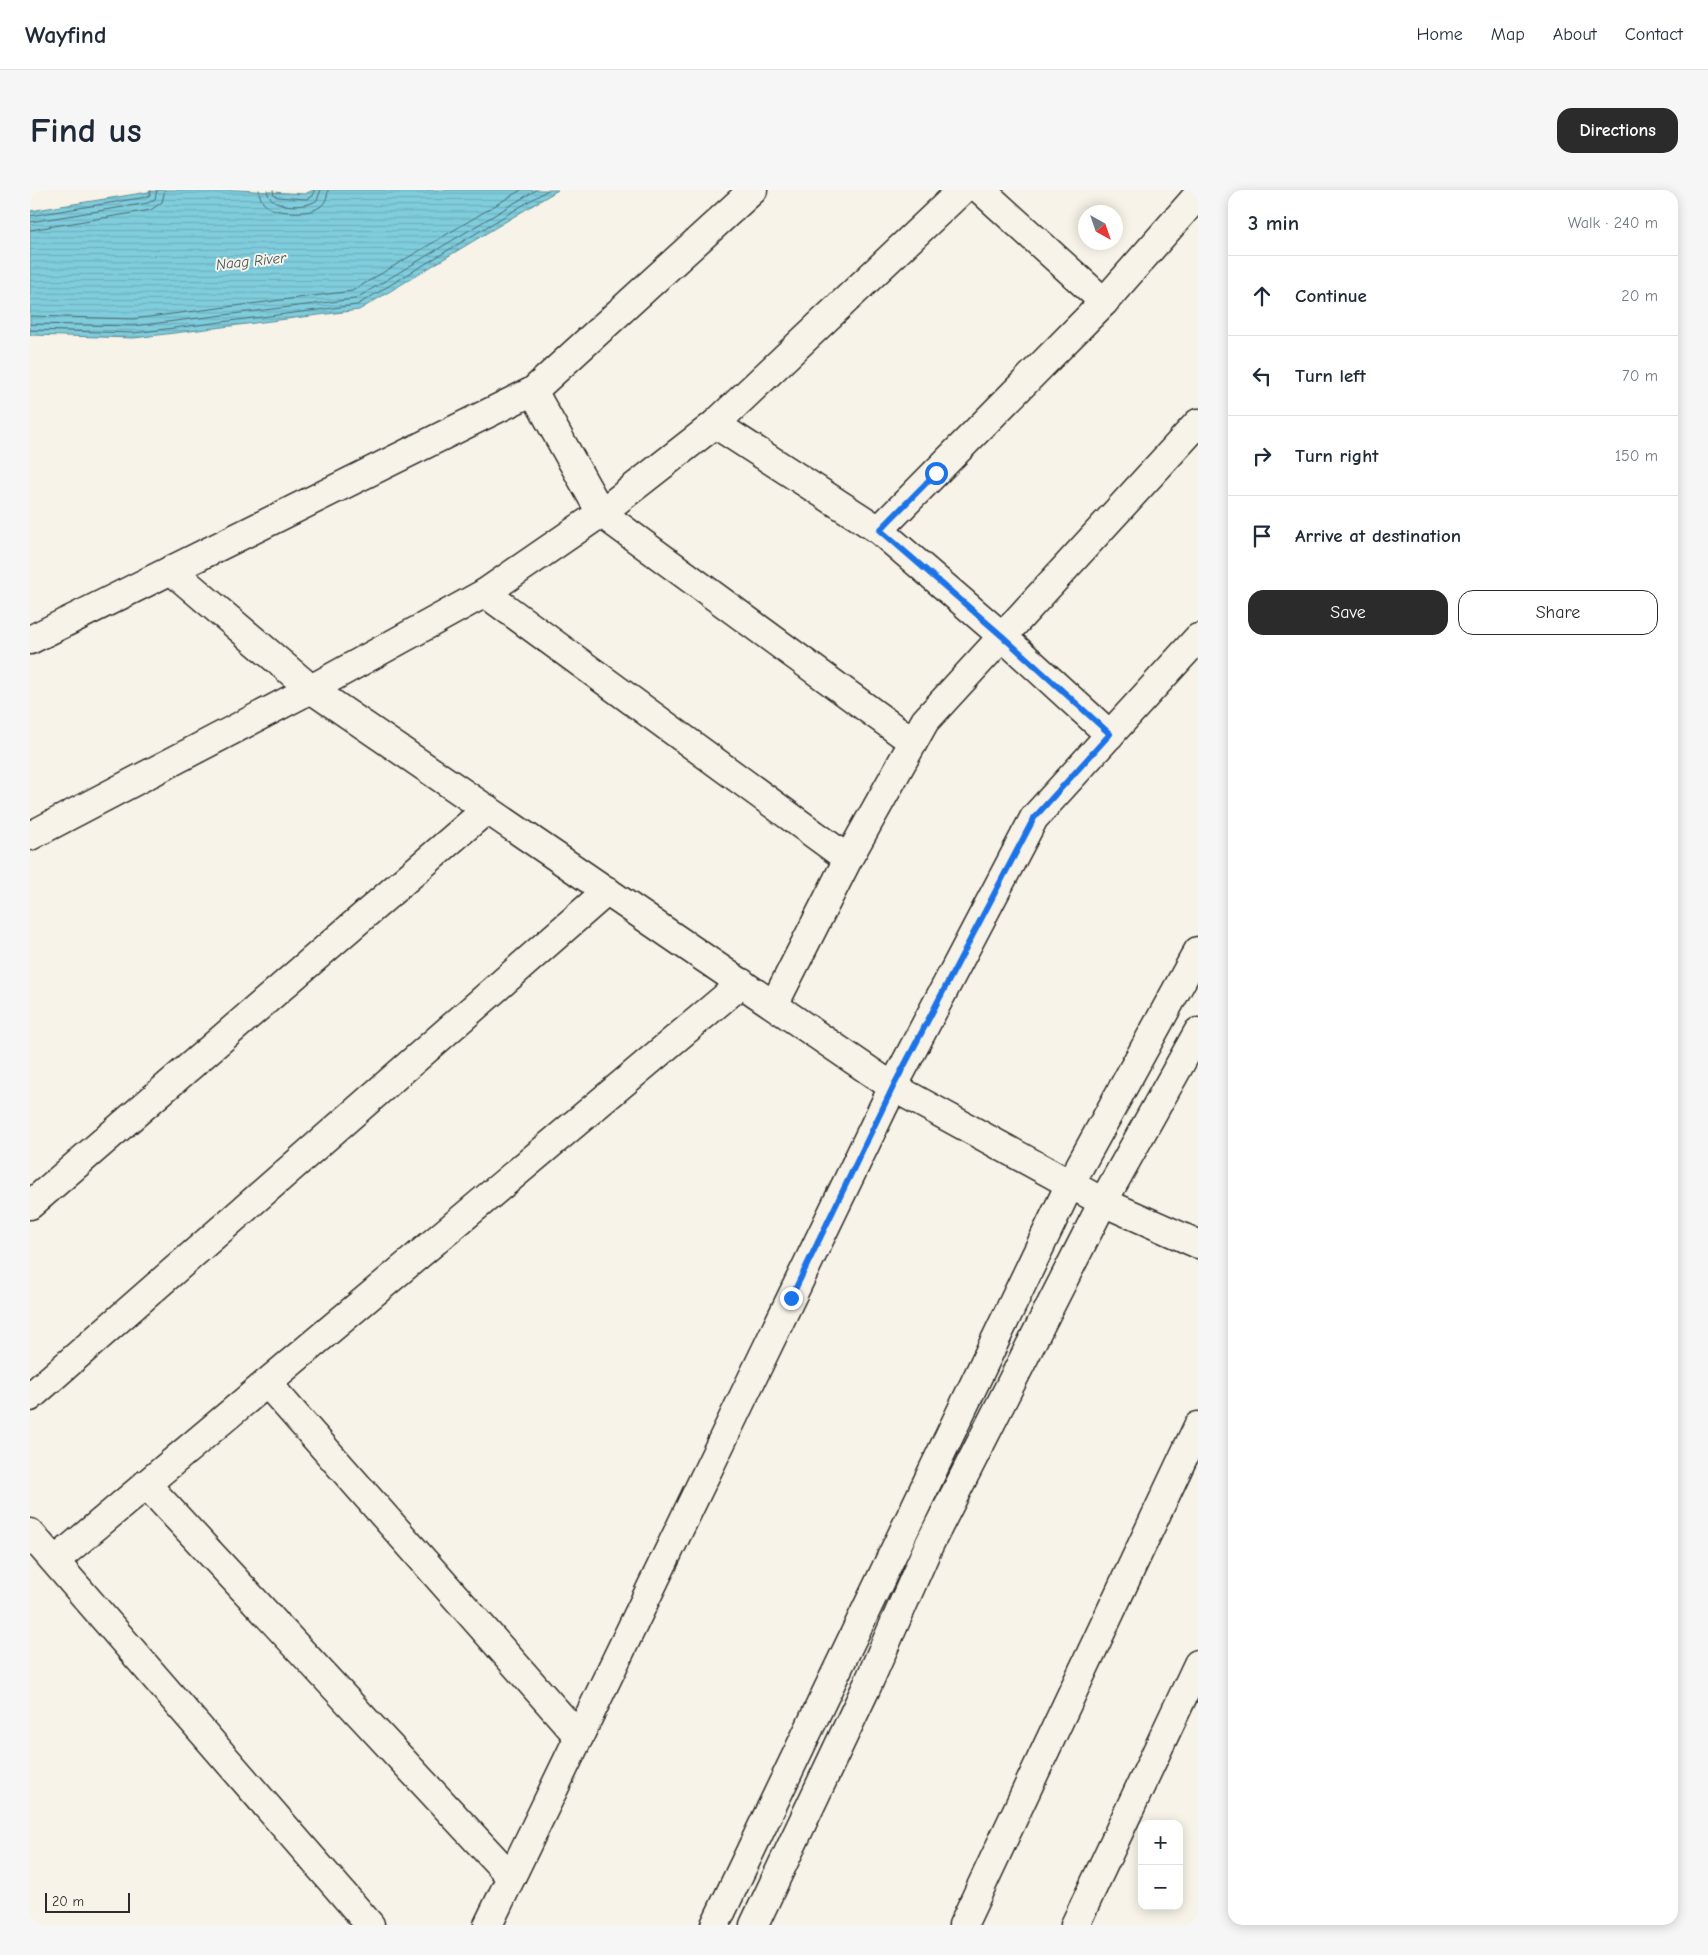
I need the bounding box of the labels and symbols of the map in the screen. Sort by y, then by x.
north arrow [1078,205,1123,250]
water label: Naag River [215,248,288,274]
route start [925,462,948,485]
route end [780,1287,803,1310]
scale bar [45,1890,130,1913]

